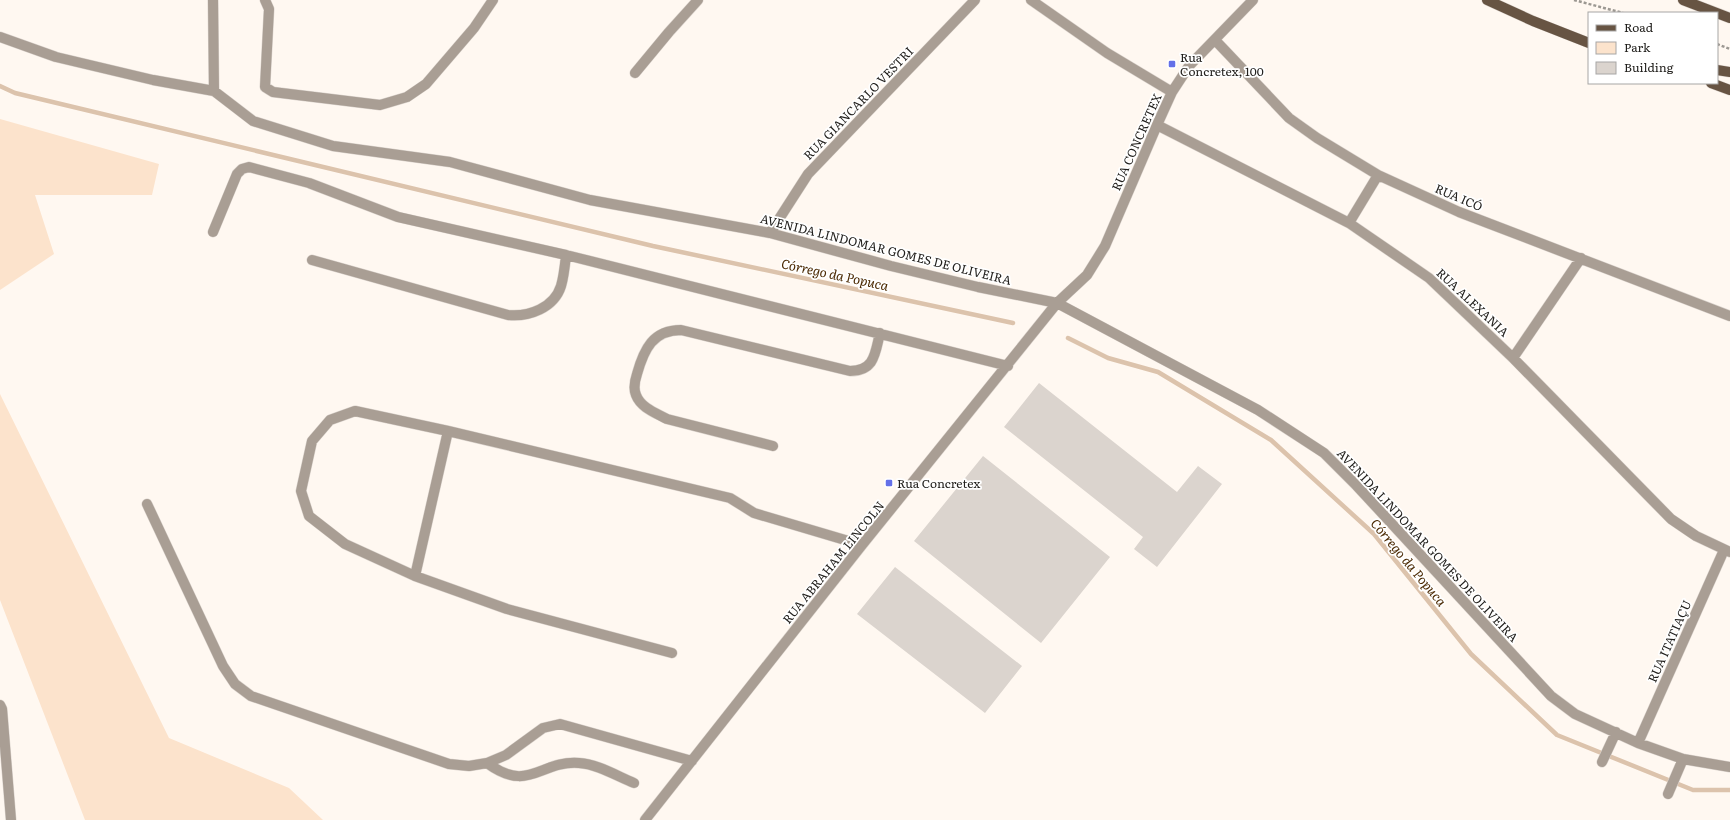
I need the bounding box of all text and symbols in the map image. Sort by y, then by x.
legend [1588,12,1718,84]
text: Road [1624,18,1654,36]
text: Park [1624,38,1651,56]
street label: RUA GIANCARLO VESTRI [799,42,917,164]
place label: Rua Concretex, 100 [1180,48,1264,80]
text: Building [1624,58,1674,76]
marker: Rua Concretex, 100 [1167,59,1177,69]
street label: RUA CONCRETEX [1106,90,1166,193]
street label: RUA ICÓ [1432,179,1486,215]
street label: AVENIDA LINDOMAR GOMES DE OLIVEIRA [758,209,1014,289]
water label: Córrego da Popuca [780,253,891,295]
street label: RUA ALEXANIA [1433,264,1513,340]
street label: AVENIDA LINDOMAR GOMES DE OLIVEIRA [1333,444,1523,646]
place label: Rua Concretex [897,474,980,492]
marker: Rua Concretex [884,478,894,488]
street label: RUA ABRAHAM LINCOLN [778,497,888,627]
water label: Córrego da Popuca [1367,514,1452,610]
street label: RUA ITATIAÇU [1643,597,1695,685]

